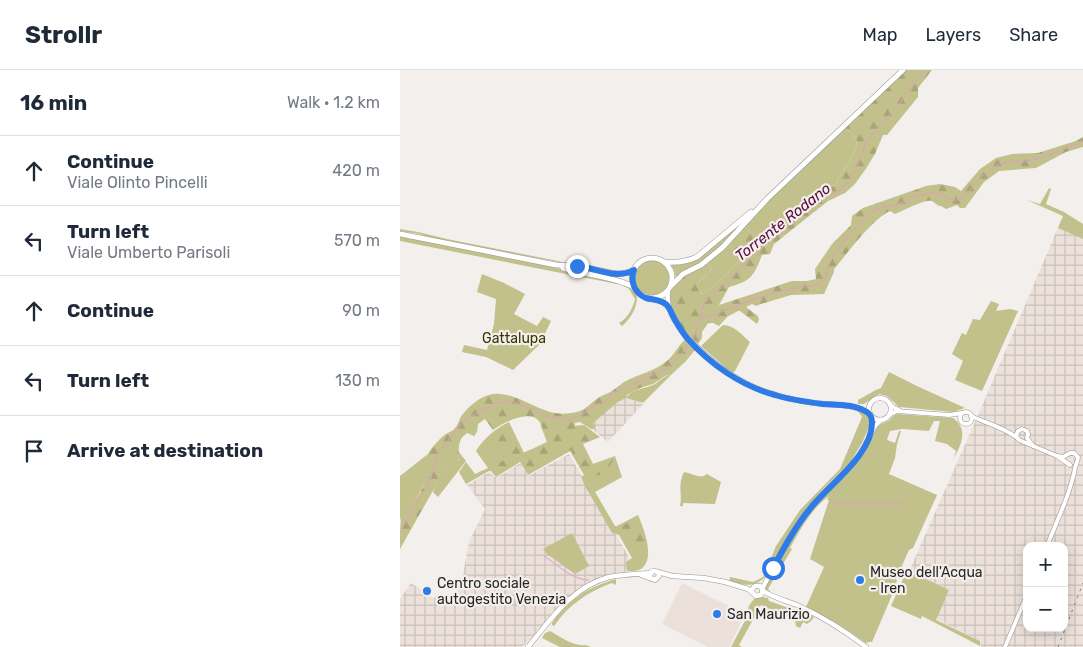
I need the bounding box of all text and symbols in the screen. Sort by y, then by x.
text: Strollr [25,21,102,49]
text: Map [863,24,898,46]
text: Layers [926,24,981,46]
text: Share [1009,24,1058,46]
text: 16 min [20,90,87,115]
text: Walk · 1.2 km [287,93,380,112]
text: Continue [67,150,154,173]
icon: ahead [20,157,48,185]
text: 420 m [332,161,380,180]
text: Viale Olinto Pincelli [67,173,208,192]
water label: Torrente Rodano [732,179,835,265]
text: Turn left [67,220,149,243]
icon: left [20,227,48,255]
text: 570 m [334,231,380,250]
text: Viale Umberto Parisoli [67,243,230,262]
route end [566,255,589,278]
icon: ahead [20,297,48,325]
text: Continue [67,299,154,322]
text: 90 m [342,301,380,320]
park label: Gattalupa [482,330,546,347]
icon: left [20,367,48,395]
text: Turn left [67,369,149,392]
text: 130 m [335,371,380,390]
icon: arrive [20,437,48,465]
text: Arrive at destination [67,439,263,462]
map controls [1023,542,1068,632]
button: + [1023,542,1068,587]
route start [762,557,785,580]
place label: Museo dell'Acqua - Iren [870,564,983,597]
marker: Museo dell'Acqua - Iren [854,574,866,586]
place label: Centro sociale autogestito Venezia [437,575,566,608]
marker: Centro sociale autogestito Venezia [421,585,433,597]
button: − [1023,587,1068,632]
place label: San Maurizio [727,606,810,623]
marker: San Maurizio [711,608,723,620]

